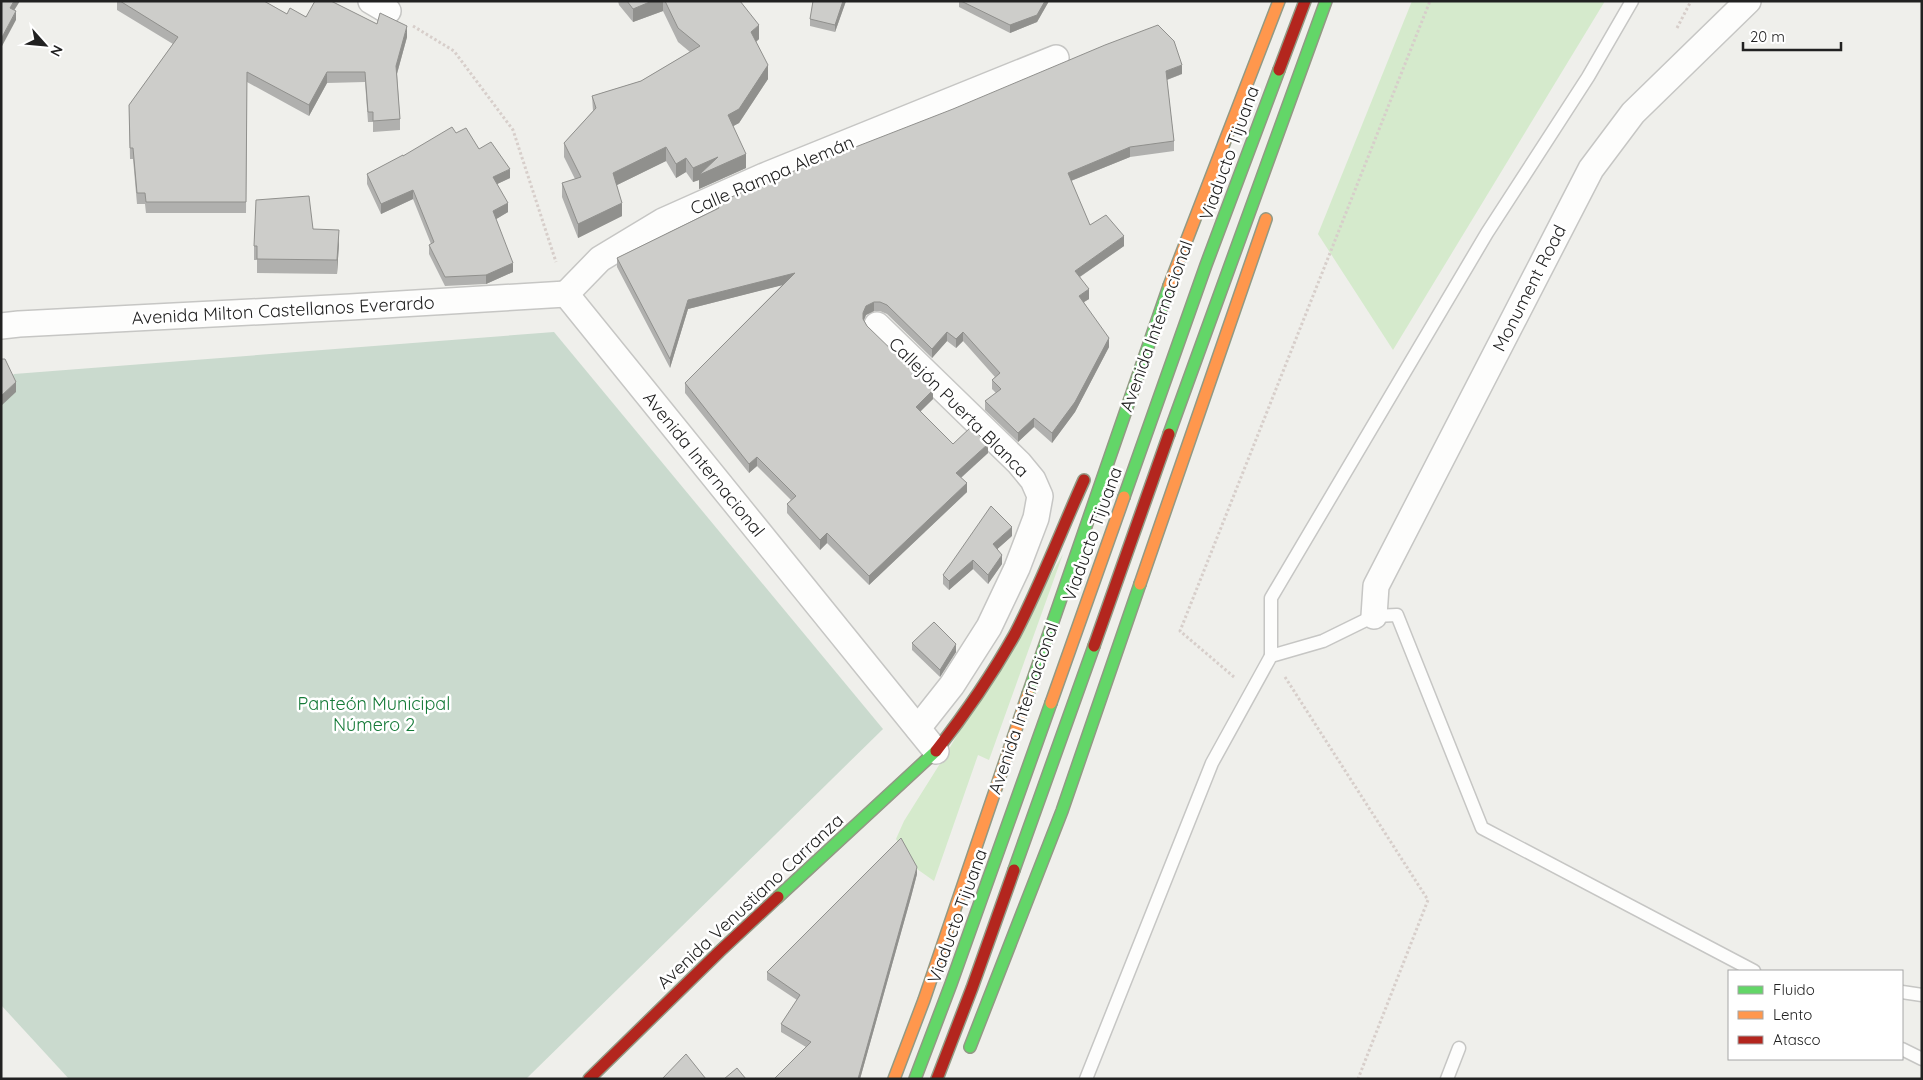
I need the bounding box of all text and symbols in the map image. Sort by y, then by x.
north arrow [20,20,70,70]
scale bar [1743,20,1840,52]
text: 20 m [1750,27,1785,46]
text: N [46,42,67,60]
street label: Viaducto Tijuana [1194,83,1264,223]
street label: Calle Rampa Alemán [687,130,857,220]
street label: Monument Road [1487,221,1571,355]
street label: Avenida Internacional [1114,237,1198,415]
street label: Avenida Milton Castellanos Everardo [131,291,435,329]
street label: Callejón Puerta Blanca [884,332,1034,482]
street label: Avenida Internacional [638,387,770,541]
street label: Viaducto Tijuana [1057,464,1127,604]
street label: Avenida Internacional [983,619,1063,797]
park label: Panteón Municipal Número 2 [298,692,450,736]
street label: Avenida Venustiano Carranza [652,808,848,994]
street label: Viaducto Tijuana [922,846,992,986]
legend [1728,970,1903,1060]
text: Fluido [1773,980,1815,999]
text: Lento [1773,1005,1812,1024]
text: Atasco [1773,1030,1821,1049]

